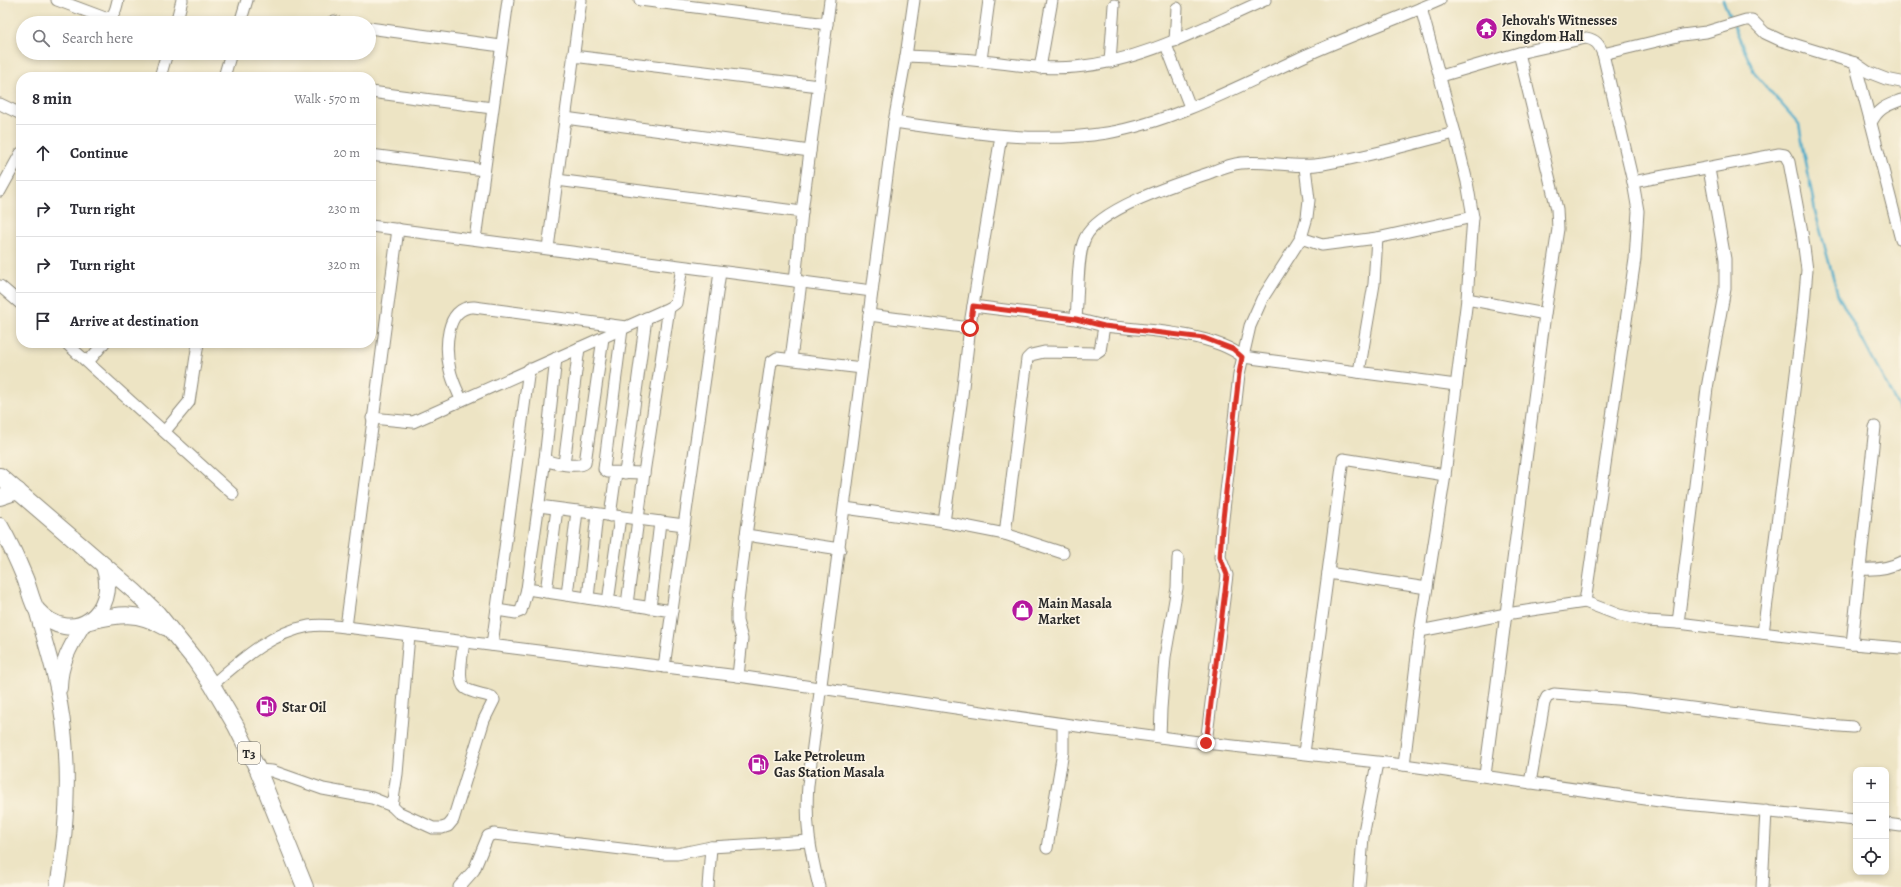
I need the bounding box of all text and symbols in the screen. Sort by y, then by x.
place label: Jehovah's Witnesses Kingdom Hall [1502,11,1618,46]
temple icon: Jehovah's Witnesses Kingdom Hall [1474,15,1500,41]
search box [16,16,376,60]
icon: search [30,27,52,49]
text: Search here [62,28,133,48]
text: 8 min [32,87,72,110]
text: Walk · 570 m [294,90,360,107]
icon: ahead [32,142,54,164]
text: Continue [70,143,128,163]
text: 20 m [334,144,360,161]
icon: right [32,198,54,220]
text: Turn right [70,199,135,219]
text: 230 m [328,200,360,217]
icon: right [32,254,54,276]
text: Turn right [70,255,135,275]
text: 320 m [328,256,360,273]
icon: arrive [32,310,54,332]
text: Arrive at destination [70,311,199,331]
route start [961,319,979,337]
place label: Main Masala Market [1038,594,1112,629]
shop icon: Main Masala Market [1010,598,1036,624]
fuel station icon: Star Oil [253,694,279,720]
place label: Star Oil [282,698,327,717]
route end [1197,734,1215,752]
road number: T3 [238,742,260,764]
place label: Lake Petroleum Gas Station Masala [774,747,885,782]
fuel station icon: Lake Petroleum Gas Station Masala [745,751,771,777]
map controls [1853,767,1889,875]
button: + [1853,767,1889,803]
button: − [1853,803,1889,839]
button: locate [1853,839,1889,875]

